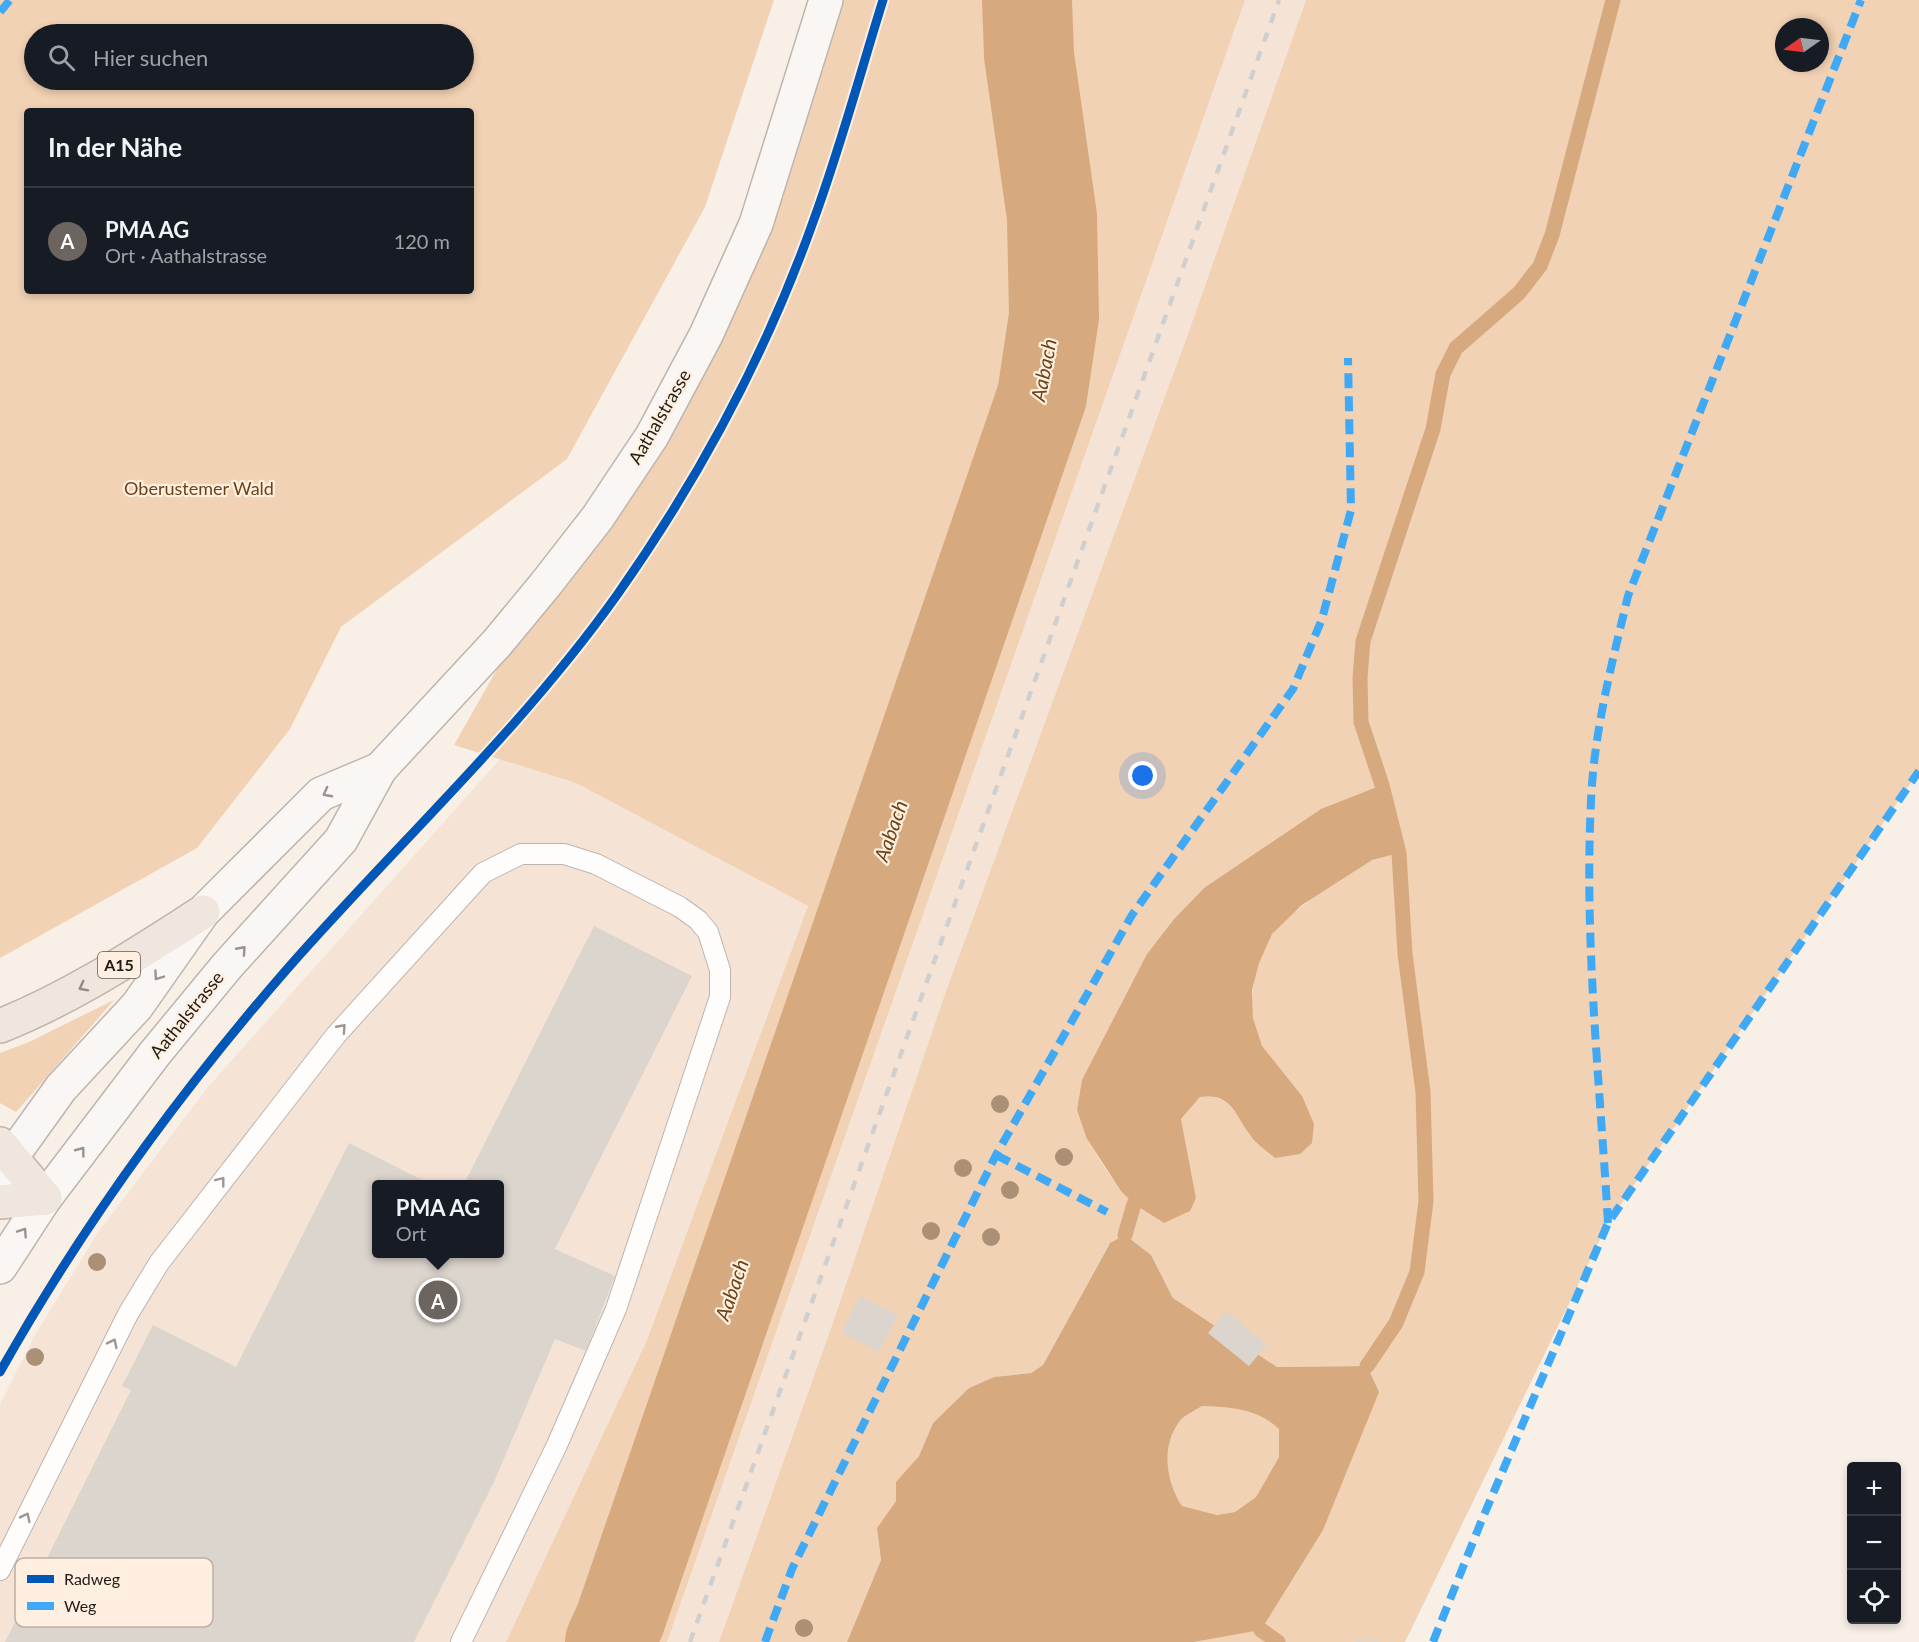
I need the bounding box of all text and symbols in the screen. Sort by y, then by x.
north arrow [1775,18,1829,72]
search box [24,24,474,90]
icon: search [45,41,78,74]
text: Hier suchen [93,44,208,71]
text: In der Nähe [48,131,182,163]
text: PMA AG [105,216,189,243]
text: A [61,229,74,253]
text: 120 m [394,229,450,253]
text: Ort · Aathalstrasse [105,243,267,267]
water label: Aabach [1025,337,1061,404]
street label: Aathalstrasse [623,365,695,468]
park label: Oberustemer Wald [124,477,274,499]
your location [1128,761,1157,790]
one-way arrow [322,785,333,797]
water label: Aabach [868,797,912,865]
one-way arrow [235,946,246,957]
road number: A15 [98,952,140,978]
street label: Aathalstrasse [145,966,228,1062]
one-way arrow [154,970,165,981]
one-way arrow [78,980,89,992]
one-way arrow [335,1024,346,1035]
one-way arrow [73,1147,84,1158]
one-way arrow [213,1177,224,1188]
popup [372,1180,504,1258]
text: PMA AG [396,1194,480,1221]
text: Ort [396,1221,426,1245]
one-way arrow [16,1228,27,1239]
water label: Aabach [709,1256,753,1324]
pin: A [418,1278,458,1322]
one-way arrow [106,1338,117,1349]
map controls [1847,1462,1901,1624]
button: + [1847,1462,1901,1516]
one-way arrow [19,1513,30,1524]
button: − [1847,1516,1901,1570]
legend [15,1558,213,1627]
text: Radweg [64,1569,120,1588]
button: locate [1847,1570,1901,1624]
text: Weg [64,1596,96,1615]

